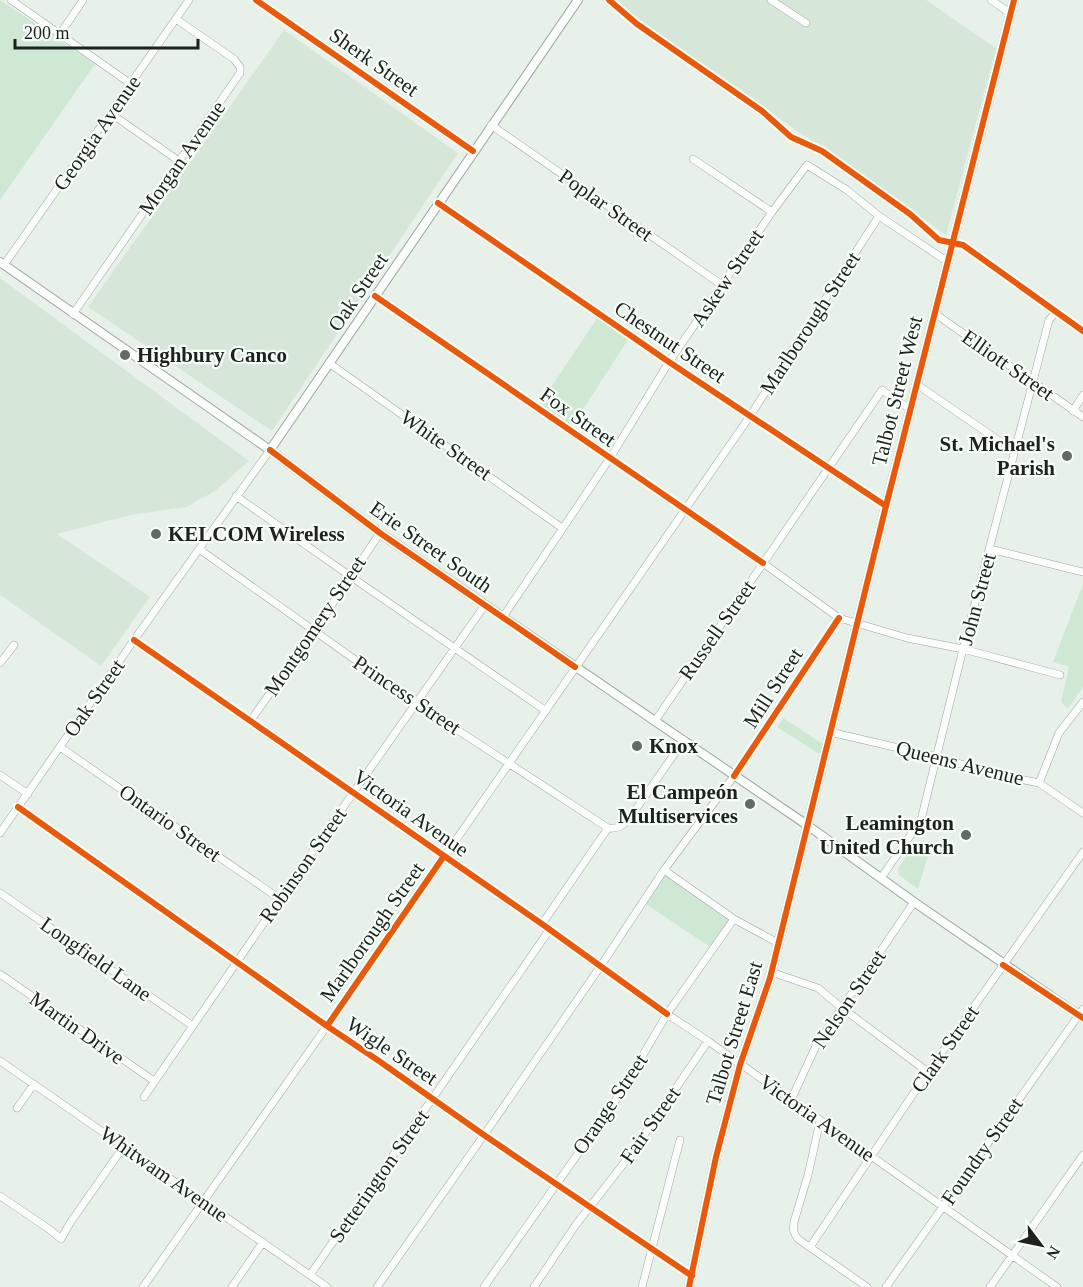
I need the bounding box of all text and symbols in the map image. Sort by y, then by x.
scale bar [15,12,198,50]
text: 200 m [24,23,70,43]
street label: Sherk Street [325,23,423,102]
street label: Georgia Avenue [48,71,146,195]
street label: Morgan Avenue [134,96,230,220]
street label: Poplar Street [554,164,658,246]
street label: Askew Street [686,224,769,331]
street label: Marlborough Street [755,247,865,399]
street label: Oak Street [323,248,393,336]
street label: Chestnut Street [610,296,730,388]
street label: Talbot Street West [867,313,927,469]
street label: Elliott Street [957,325,1059,406]
place label: Highbury Canco [137,343,287,367]
marker: Highbury Canco [118,348,132,362]
street label: Fox Street [536,382,621,452]
street label: White Street [396,405,496,485]
place label: St. Michael's Parish [940,432,1055,480]
marker: St. Michael's Parish [1060,449,1074,463]
street label: Erie Street South [365,496,497,598]
place label: KELCOM Wireless [168,522,345,546]
marker: KELCOM Wireless [149,527,163,541]
street label: John Street [953,550,1001,647]
street label: Montgomery Street [259,551,371,701]
street label: Russell Street [674,575,760,684]
street label: Mill Street [738,643,808,732]
street label: Princess Street [349,650,465,740]
street label: Oak Street [59,654,130,741]
place label: Knox [649,734,699,758]
street label: Queens Avenue [894,736,1026,790]
marker: Knox [630,739,644,753]
street label: Victoria Avenue [349,764,473,862]
street label: Ontario Street [115,779,226,867]
place label: El Campeón Multiservices [618,780,738,828]
marker: El Campeón Multiservices [743,797,757,811]
street label: Robinson Street [255,803,352,927]
place label: Leamington United Church [820,811,954,859]
marker: Leamington United Church [959,828,973,842]
street label: Marlborough Street [315,857,429,1006]
street label: Longfield Lane [36,912,156,1006]
street label: Nelson Street [807,945,891,1053]
street label: Talbot Street East [701,958,767,1108]
street label: Martin Drive [25,987,129,1069]
street label: Clark Street [906,1001,984,1097]
street label: Wigle Street [342,1012,442,1090]
street label: Orange Street [568,1049,652,1159]
street label: Victoria Avenue [755,1069,879,1167]
street label: Fair Street [615,1082,685,1168]
street label: Foundry Street [936,1093,1028,1209]
street label: Setterington Street [324,1105,434,1247]
street label: Whitwam Avenue [95,1121,233,1227]
north arrow [1011,1215,1071,1275]
text: N [1043,1243,1064,1262]

